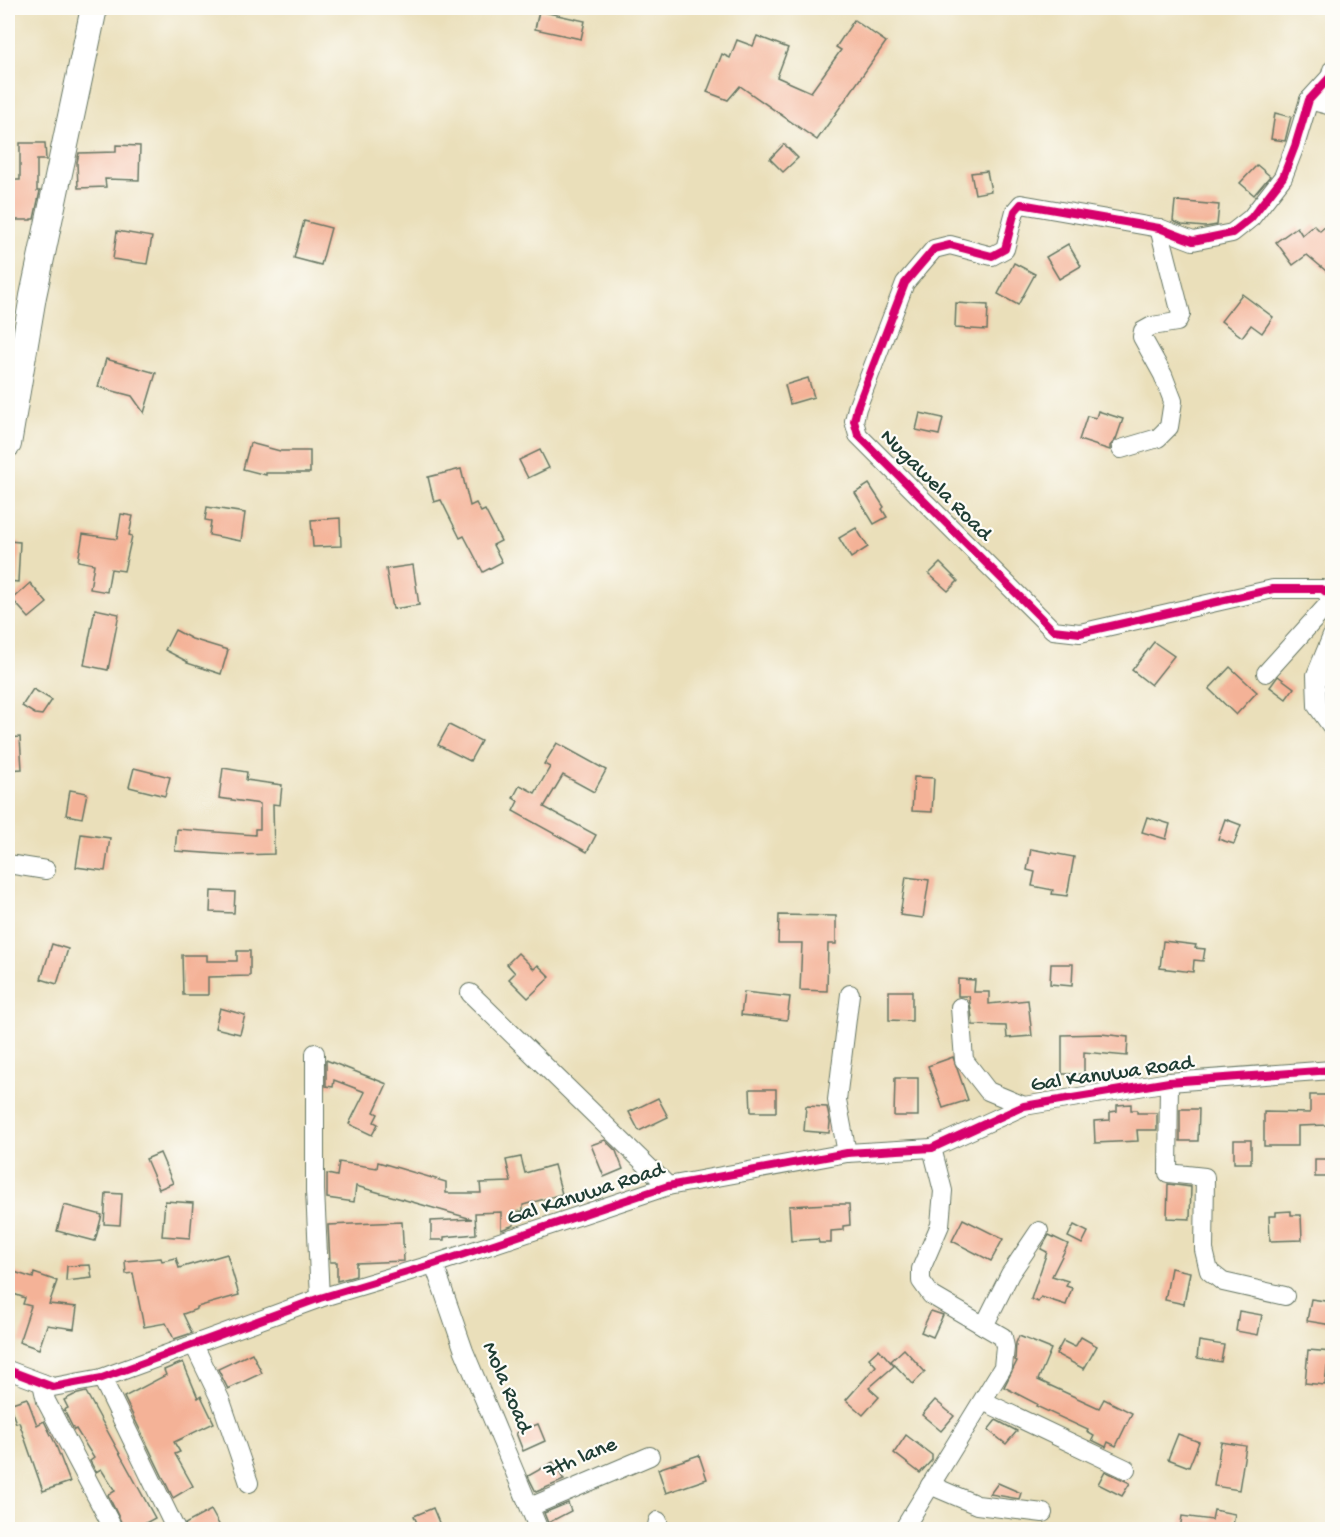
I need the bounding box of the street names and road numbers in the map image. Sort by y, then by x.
street label: Nugawela Road [873,424,998,549]
street label: Gal Kanuwa Road [1029,1050,1197,1099]
street label: Gal Kanuwa Road [504,1157,670,1233]
street label: Mola Road [475,1338,538,1440]
street label: 7th lane [540,1432,622,1486]

